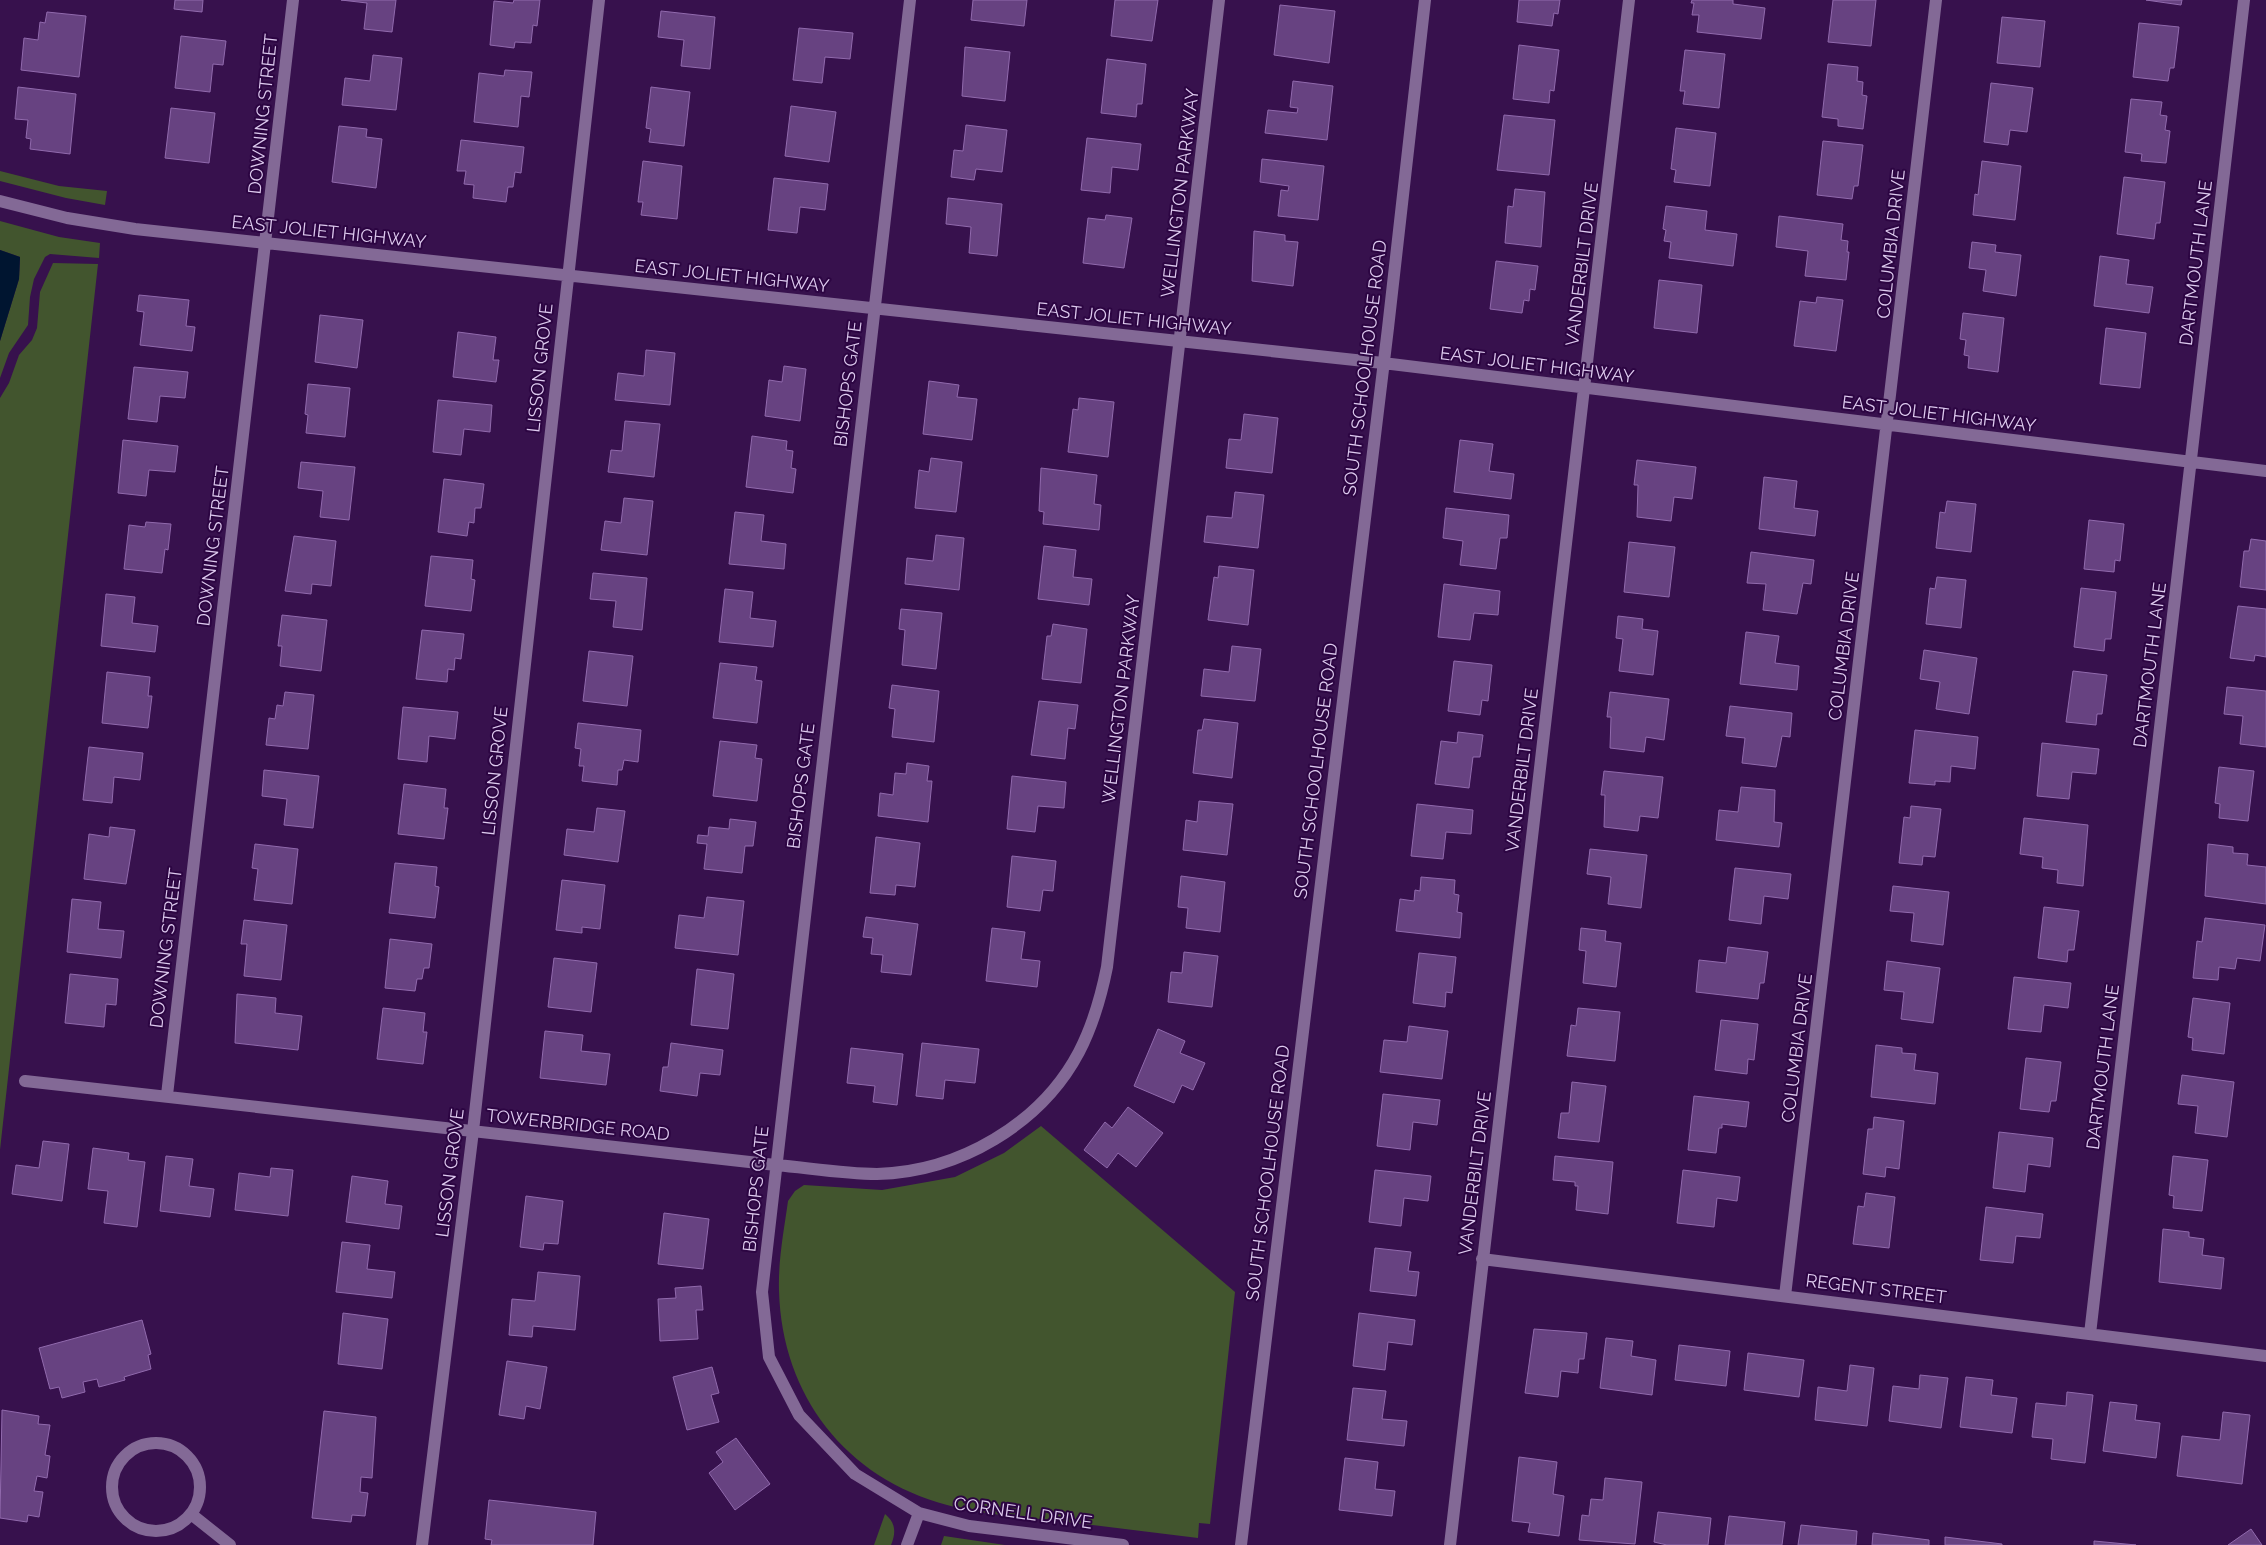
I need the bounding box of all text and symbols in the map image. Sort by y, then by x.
street label: DOWNING STREET [244,33,281,195]
street label: WELLINGTON PARKWAY [1156,87,1203,299]
street label: COLUMBIA DRIVE [1872,168,1909,320]
street label: DARTMOUTH LANE [2175,179,2216,347]
street label: VANDERBILT DRIVE [1561,181,1602,347]
street label: EAST JOLIET HIGHWAY [231,211,428,252]
street label: SOUTH SCHOOLHOUSE ROAD [1338,239,1391,497]
street label: EAST JOLIET HIGHWAY [634,255,831,296]
street label: EAST JOLIET HIGHWAY [1036,298,1233,339]
street label: LISSON GROVE [522,302,557,434]
street label: BISHOPS GATE [829,320,866,448]
street label: EAST JOLIET HIGHWAY [1439,342,1636,387]
street label: EAST JOLIET HIGHWAY [1841,391,2038,436]
street label: DOWNING STREET [192,465,233,627]
street label: COLUMBIA DRIVE [1824,570,1863,722]
street label: DARTMOUTH LANE [2129,581,2170,749]
street label: WELLINGTON PARKWAY [1097,593,1144,805]
street label: SOUTH SCHOOLHOUSE ROAD [1289,642,1342,900]
street label: VANDERBILT DRIVE [1501,687,1542,853]
street label: LISSON GROVE [477,705,512,837]
street label: BISHOPS GATE [782,722,819,850]
street label: DOWNING STREET [145,867,186,1029]
street label: COLUMBIA DRIVE [1777,972,1816,1124]
street label: DARTMOUTH LANE [2082,983,2123,1151]
street label: SOUTH SCHOOLHOUSE ROAD [1241,1044,1294,1302]
street label: VANDERBILT DRIVE [1454,1090,1495,1256]
street label: TOWERBRIDGE ROAD [485,1104,671,1145]
street label: LISSON GROVE [431,1107,468,1239]
street label: BISHOPS GATE [738,1125,773,1253]
street label: REGENT STREET [1804,1269,1948,1308]
street label: CORNELL DRIVE [952,1492,1094,1533]

